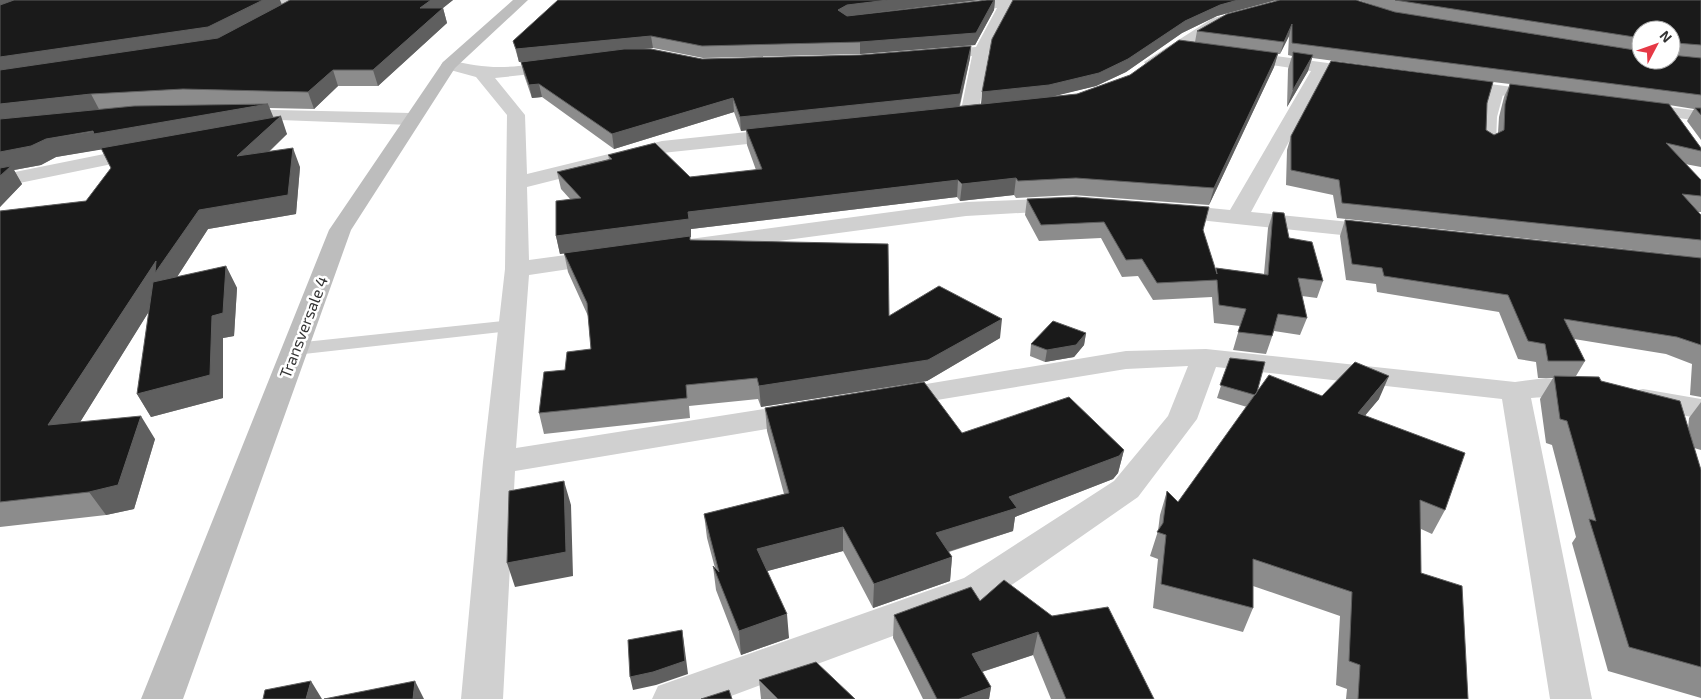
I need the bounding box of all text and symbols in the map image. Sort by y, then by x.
north arrow [1631,20,1681,70]
text: N [1656,27,1676,46]
street label: Transversale 4 [275,273,331,381]

